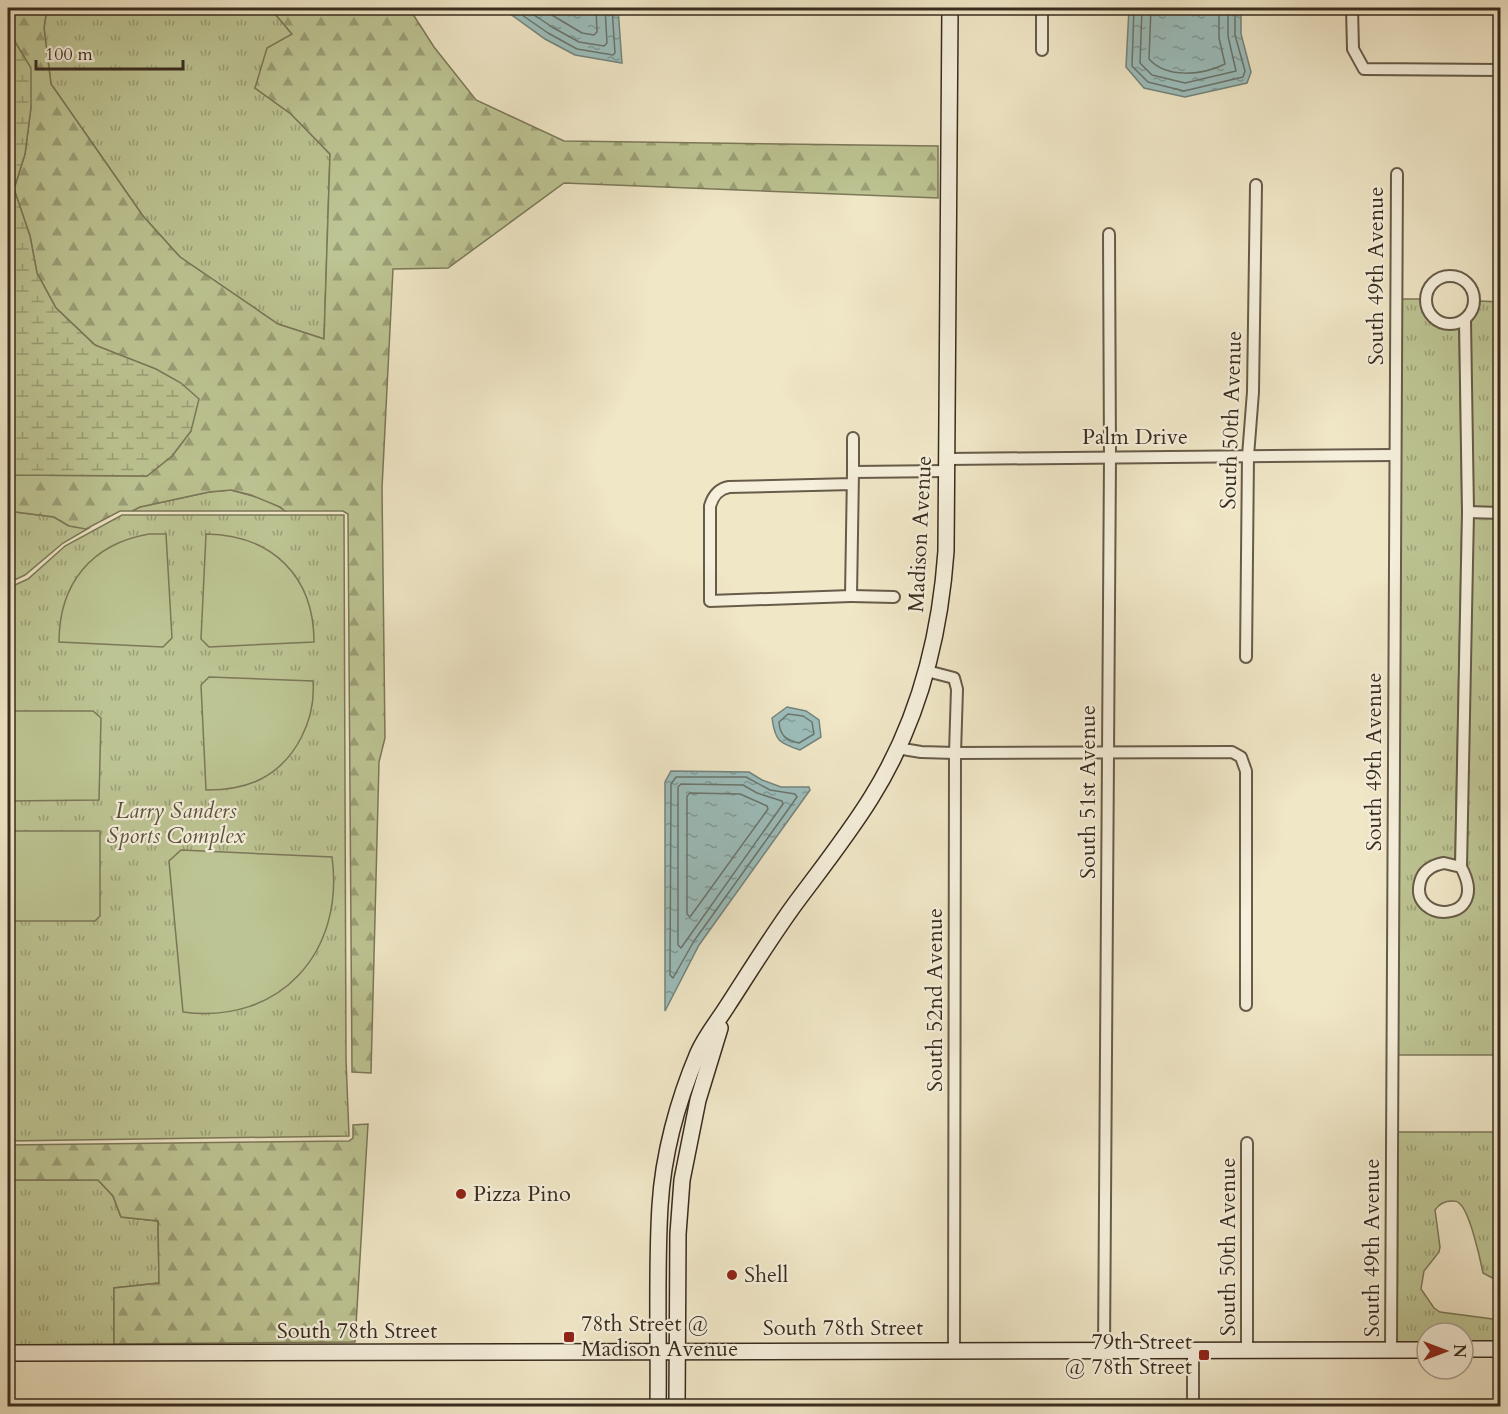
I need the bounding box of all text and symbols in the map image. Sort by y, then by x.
scale bar [36,33,183,71]
text: 100 m [45,42,93,67]
street label: South 49th Avenue [1361,187,1391,365]
street label: South 50th Avenue [1213,330,1249,510]
street label: Palm Drive [1082,422,1188,452]
street label: Madison Avenue [901,455,939,613]
street label: South 49th Avenue [1359,673,1389,851]
street label: South 51st Avenue [1073,705,1103,879]
park label: Larry Sanders Sports Complex [107,796,246,851]
street label: South 52nd Avenue [920,908,950,1092]
street label: South 50th Avenue [1213,1158,1243,1336]
street label: South 49th Avenue [1357,1159,1387,1337]
place label: Pizza Pino [473,1179,571,1209]
marker: Pizza Pino [454,1187,468,1201]
place label: Shell [744,1260,789,1290]
marker: Shell [725,1268,739,1282]
place label: 78th Street @ Madison Avenue [581,1309,738,1364]
street label: South 78th Street [763,1313,923,1343]
street label: South 78th Street [277,1316,437,1346]
north arrow [1415,1321,1475,1381]
place label: 79th Street @ 78th Street [1064,1327,1192,1382]
marker: 78th Street @ Madison Avenue [562,1330,576,1344]
text: N [1448,1344,1470,1358]
marker: 79th Street @ 78th Street [1197,1348,1211,1362]

